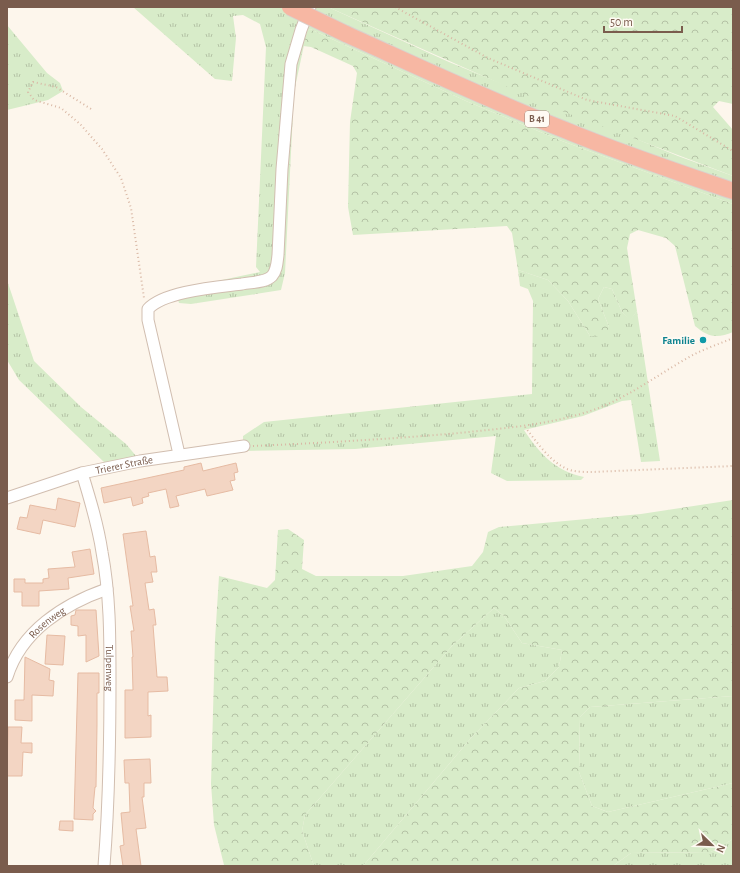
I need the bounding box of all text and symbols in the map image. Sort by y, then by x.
scale bar [604,8,682,34]
text: 50 m [610,16,633,28]
road number: B 41 [525,111,549,127]
place label: Familie [662,335,695,346]
marker: Familie [698,335,708,345]
street label: Trierer Straße [94,454,154,476]
street label: Rosenweg [26,604,67,640]
street label: Tulpenweg [104,645,116,692]
north arrow [692,825,732,865]
text: N [714,843,727,854]

